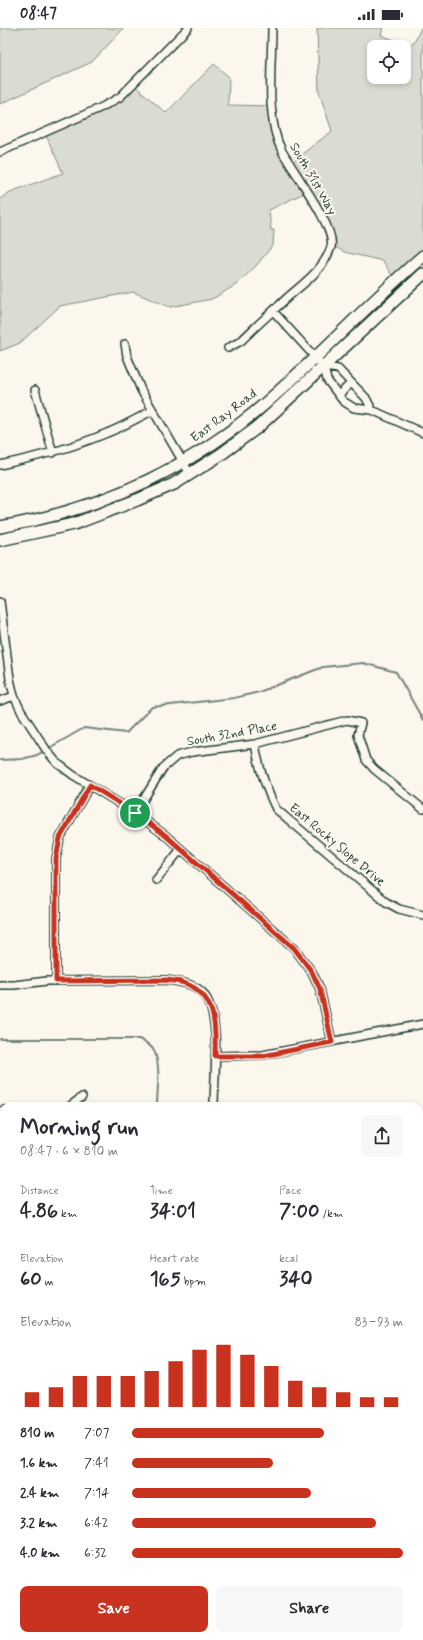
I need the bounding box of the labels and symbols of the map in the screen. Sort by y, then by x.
street label: South 31st Way [285,140,341,219]
street label: East Ray Road [187,385,261,447]
street label: South 32nd Place [186,718,279,750]
pin [118,796,152,830]
street label: East Rocky Slope Drive [285,800,389,890]

